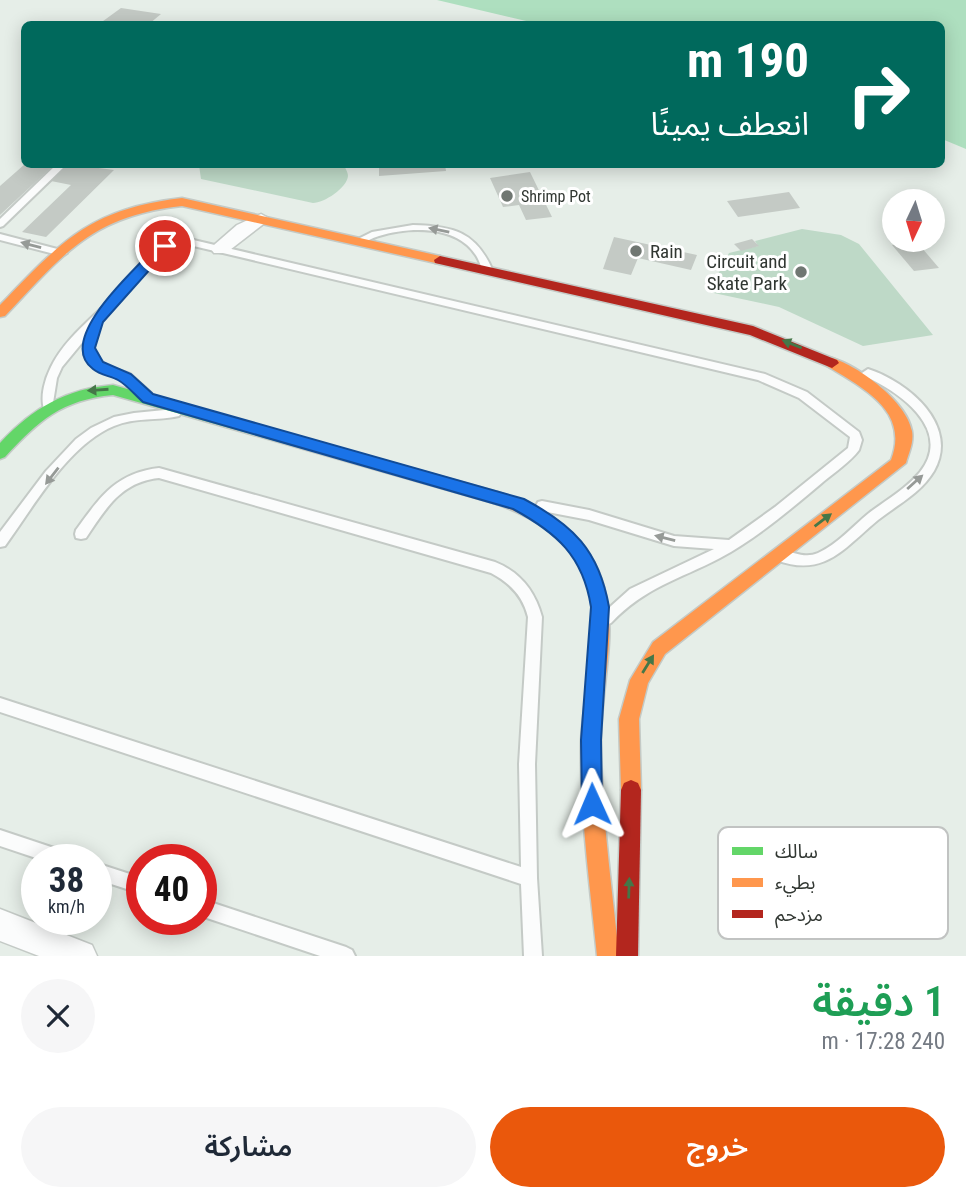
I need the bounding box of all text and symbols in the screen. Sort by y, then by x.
text: 190 m [687,32,809,89]
icon: right [833,49,924,140]
text: انعطف يمينًا [651,105,809,143]
place label: Shrimp Pot [521,187,591,206]
marker: Shrimp Pot [499,188,515,204]
north arrow [882,189,945,252]
map controls [882,189,945,252]
pin [135,216,195,276]
one-way arrow [428,225,450,236]
icon: arrive [146,227,184,265]
one-way arrow [20,239,42,250]
place label: Rain [650,240,683,263]
marker: Rain [628,243,644,259]
place label: Circuit and Skate Park [706,250,787,295]
marker: Circuit and Skate Park [793,264,809,280]
one-way arrow [782,338,802,350]
one-way arrow [86,385,108,396]
one-way arrow [44,466,59,484]
one-way arrow [906,474,924,490]
one-way arrow [814,514,832,528]
one-way arrow [654,532,676,543]
one-way arrow [642,655,655,674]
position arrow [555,767,629,841]
legend [718,827,948,939]
text: سالك [775,840,818,863]
speed limit sign: 40 [126,844,217,935]
text: 38 [49,860,84,901]
text: بطيء [775,871,815,897]
one-way arrow [624,877,635,899]
text: km/h [48,896,85,917]
text: مزدحم [775,903,823,929]
text: 1 دقيقة [812,977,945,1026]
button: close [21,979,95,1053]
text: 240 m · 17:28 [821,1028,945,1055]
button: مشاركة [21,1107,476,1187]
button: خروج [490,1107,945,1187]

